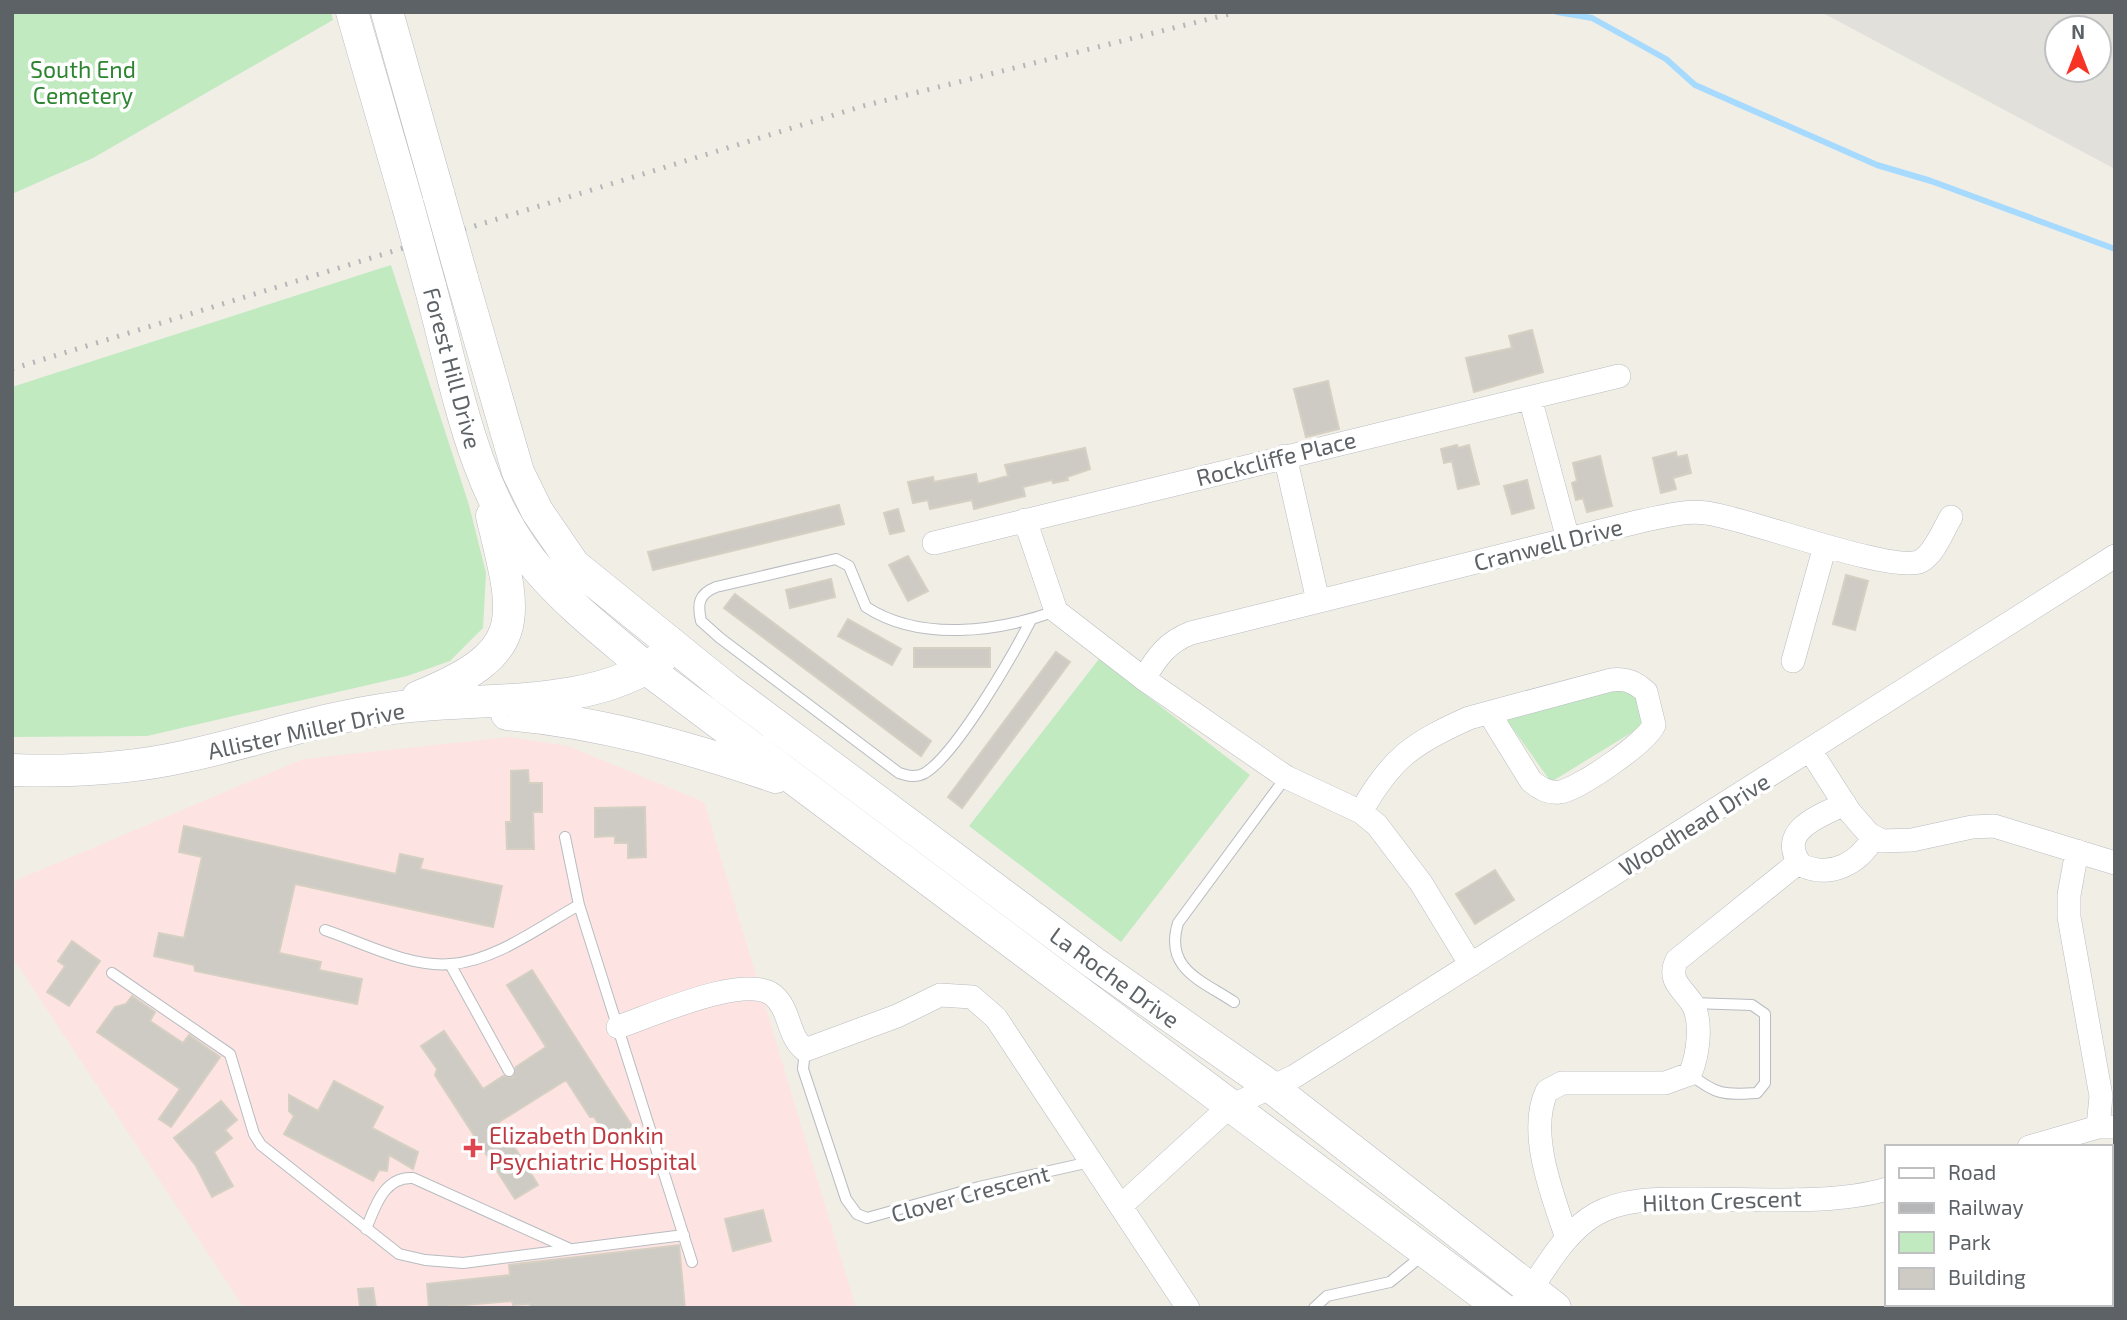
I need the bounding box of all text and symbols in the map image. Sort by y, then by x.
north arrow [2043,14,2113,84]
text: N [2071,20,2085,43]
park label: South End Cemetery [30,55,136,109]
street label: Forest Hill Drive [418,284,488,452]
street label: Rockcliffe Place [1193,425,1359,491]
street label: Cranwell Drive [1471,512,1625,576]
street label: Allister Miller Drive [205,695,407,765]
street label: Woodhead Drive [1614,767,1774,881]
street label: La Roche Drive [1045,921,1185,1033]
place label: Elizabeth Donkin Psychiatric Hospital [489,1121,697,1175]
marker: Elizabeth Donkin Psychiatric Hospital [463,1138,483,1158]
legend [1885,1145,2113,1306]
street label: Clover Crescent [888,1158,1052,1228]
text: Road [1948,1159,1996,1184]
street label: Hilton Crescent [1642,1183,1803,1217]
text: Railway [1948,1194,2024,1219]
text: Park [1948,1229,1991,1254]
text: Building [1948,1264,2026,1289]

